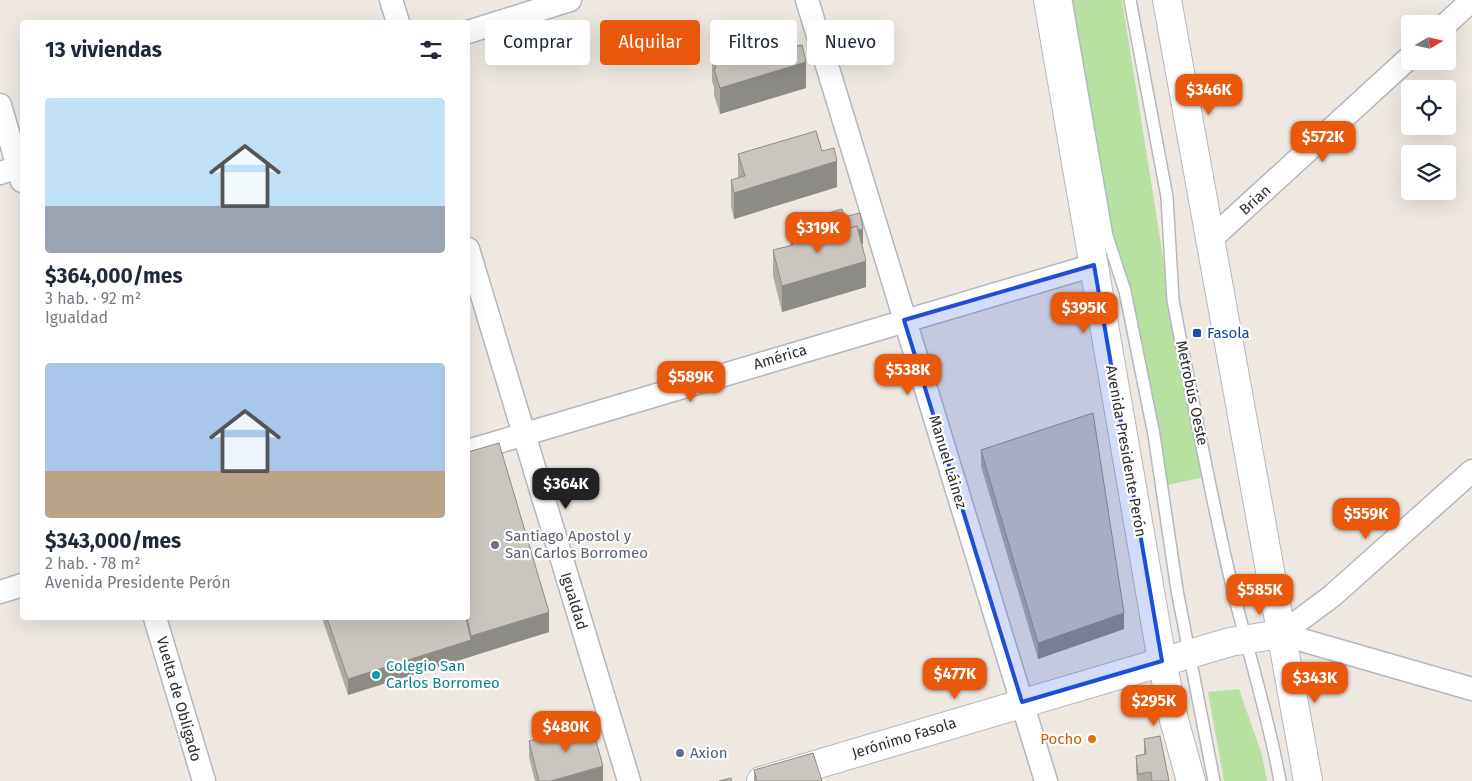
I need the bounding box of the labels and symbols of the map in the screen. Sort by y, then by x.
north arrow [1401,15,1456,70]
pin: $346K [1174,74,1244,116]
pin: $572K [1288,120,1358,163]
street label: Brian [1236,181,1274,219]
pin: $319K [783,212,853,254]
pin: $395K [1049,292,1119,334]
place label: Fasola [1207,324,1250,342]
marker: Fasola [1191,327,1203,339]
street label: Metrobús Oeste [1172,339,1212,447]
street label: América [751,340,809,374]
pin: $538K [873,354,943,396]
pin: $589K [656,360,726,403]
street label: Avenida Presidente Perón [1102,364,1150,538]
street label: Manuel Láinez [925,413,971,511]
pin: $364K [531,468,601,510]
pin: $559K [1331,498,1401,540]
place label: Santiago Apostol y San Carlos Borromeo [505,527,648,562]
marker: Santiago Apostol y San Carlos Borromeo [489,539,501,551]
street label: Igualdad [557,570,591,632]
pin: $585K [1225,574,1295,616]
street label: Vuelta de Obligado [153,634,205,764]
place label: Colegio San Carlos Borromeo [386,657,500,692]
pin: $477K [920,658,990,700]
pin: $343K [1280,662,1350,704]
marker: Colegio San Carlos Borromeo [370,669,382,681]
pin: $295K [1119,684,1189,727]
pin: $480K [531,710,601,753]
street label: Jerónimo Fasola [850,714,958,762]
place label: Pocho [1040,730,1082,748]
marker: Pocho [1086,733,1098,745]
place label: Axion [690,744,728,762]
marker: Axion [674,747,686,759]

